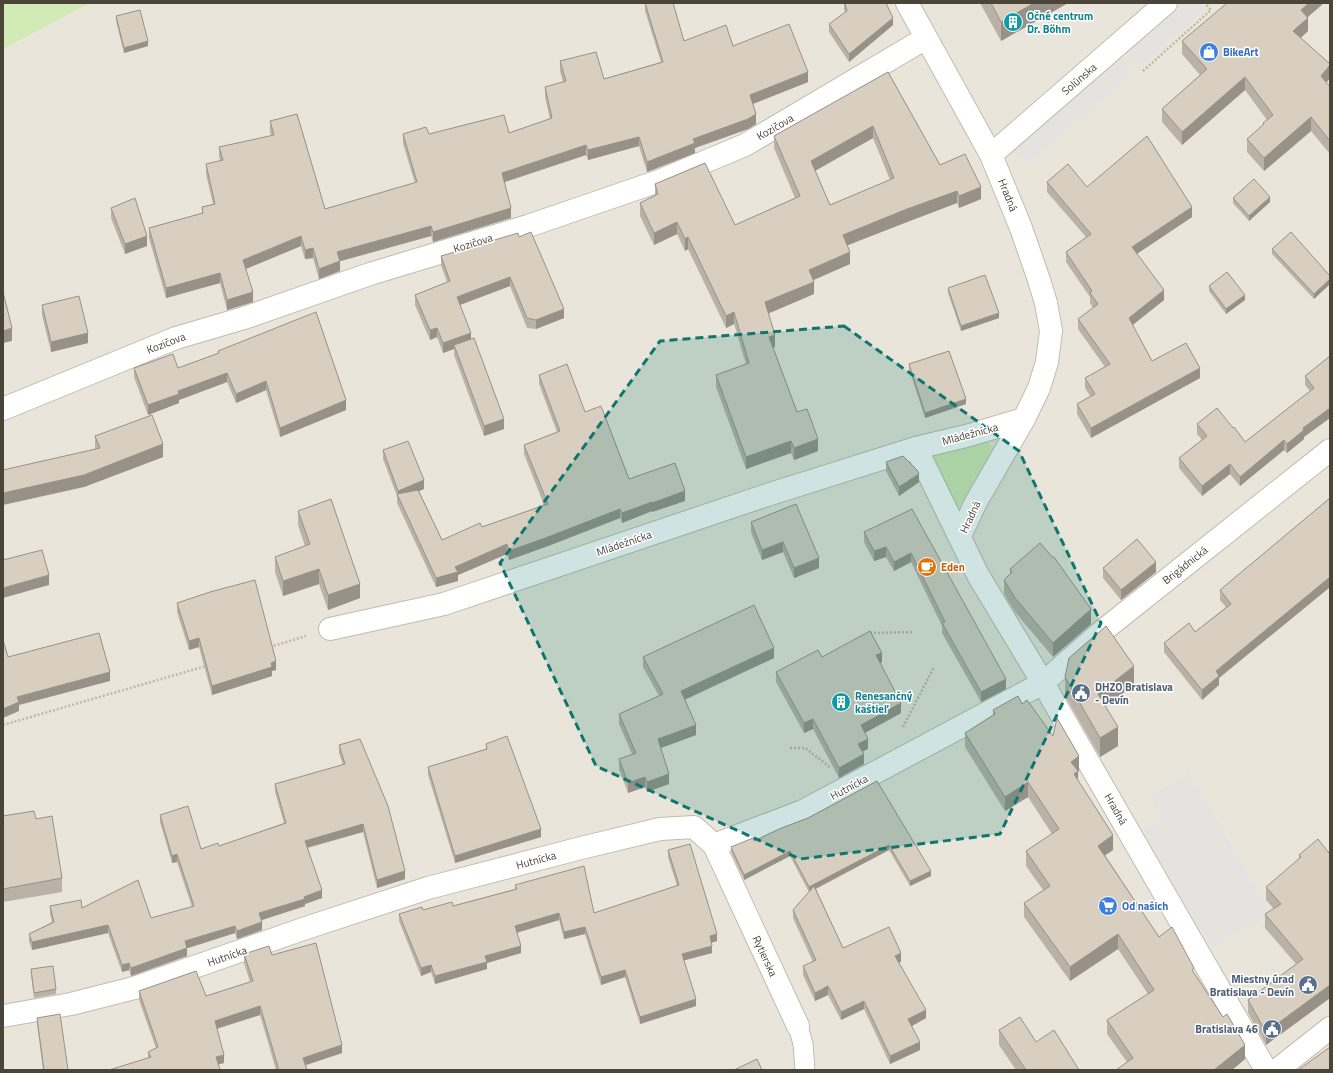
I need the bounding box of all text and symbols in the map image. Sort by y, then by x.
place label: Očné centrum Dr. Böhm [1027,8,1093,37]
building icon: Očné centrum Dr. Böhm [1002,11,1024,33]
shop icon: BikeArt [1198,41,1220,63]
place label: BikeArt [1223,44,1258,60]
street label: Solúnska [1058,59,1100,99]
street label: Kozičova [753,110,797,144]
street label: Hradná [994,176,1022,214]
street label: Kozičova [451,229,495,257]
street label: Kozičova [144,328,188,358]
street label: Mládežnícka [940,419,1000,449]
street label: Hradná [956,498,985,536]
street label: Mládežnícka [594,526,654,560]
street label: Brigádnická [1159,542,1212,588]
cafe icon: Eden [916,556,938,578]
place label: Eden [941,559,965,575]
place label: DHZO Bratislava - Devín [1095,679,1173,708]
public building icon: DHZO Bratislava - Devín [1070,682,1092,704]
place label: Renesančný kaštieľ [855,688,913,717]
building icon: Renesančný kaštieľ [830,691,852,713]
street label: Hutnícka [827,770,871,804]
street label: Hradná [1101,790,1132,828]
street label: Hutnícka [514,847,558,873]
supermarket icon: Od našich [1097,895,1119,917]
place label: Od našich [1122,898,1168,914]
street label: Rytierska [749,933,782,980]
street label: Hutnícka [205,942,249,970]
place label: Miestny úrad Bratislava - Devín [1210,971,1294,1000]
public building icon: Miestny úrad Bratislava - Devín [1297,974,1319,996]
public building icon: Bratislava 46 [1261,1018,1283,1040]
place label: Bratislava 46 [1195,1021,1258,1037]

